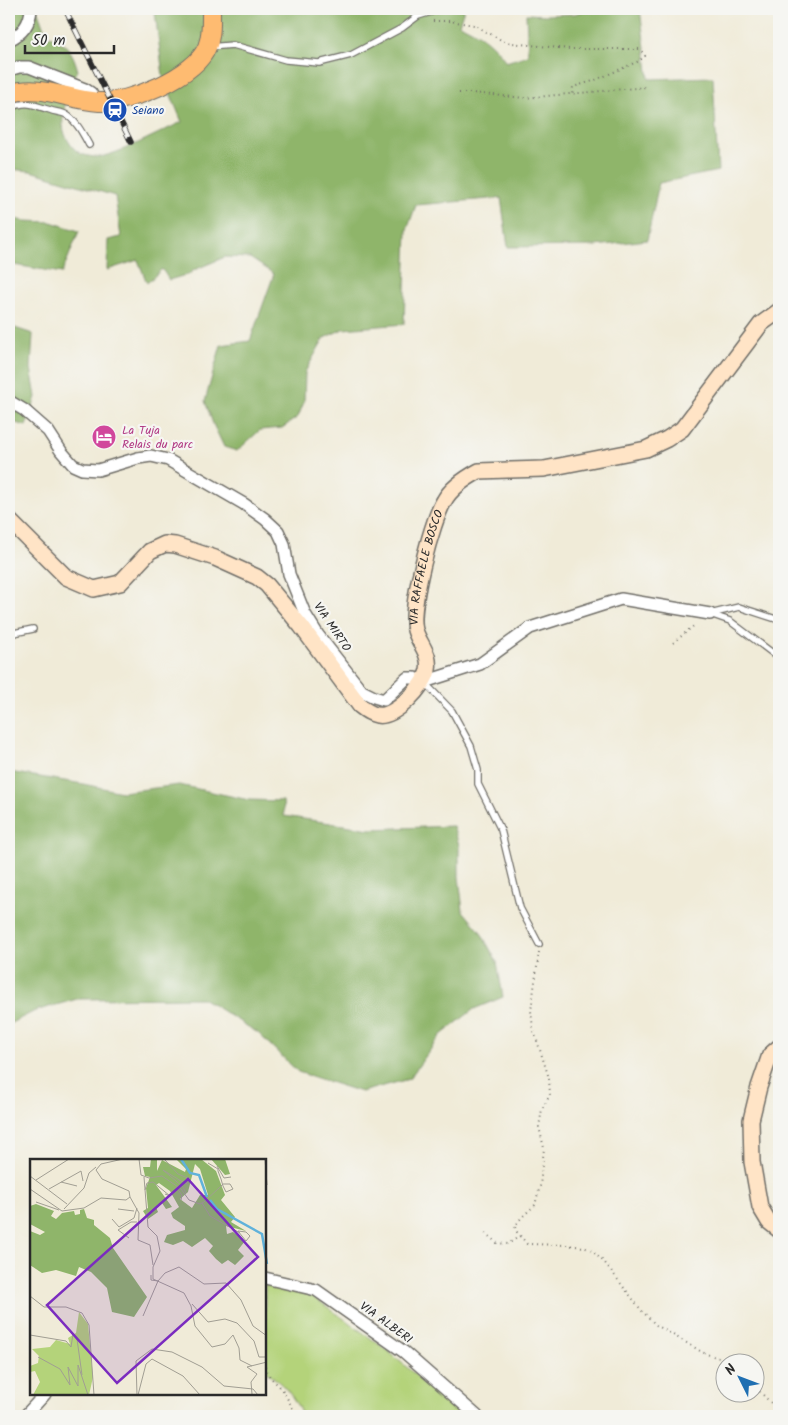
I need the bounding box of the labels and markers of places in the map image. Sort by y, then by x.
station icon: Seiano [102,97,128,123]
place label: Seiano [132,101,164,120]
place label: La Tuja Relais du parc [122,421,193,454]
hotel icon: La Tuja Relais du parc [91,424,117,450]

